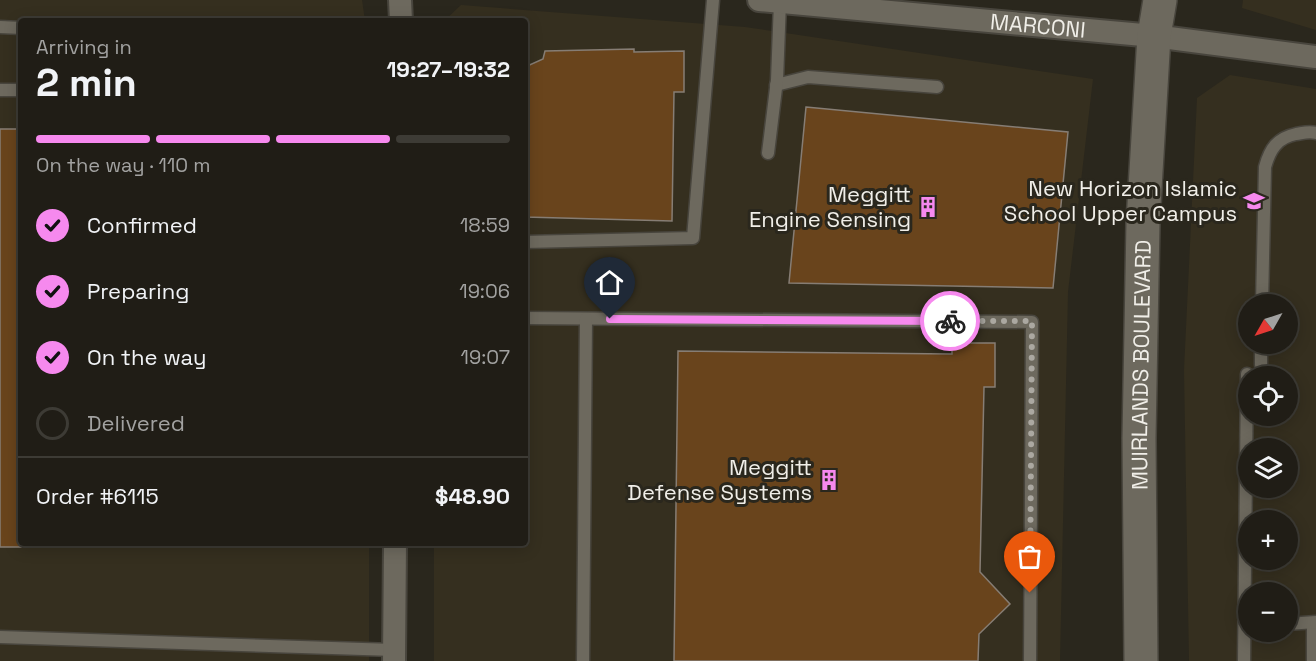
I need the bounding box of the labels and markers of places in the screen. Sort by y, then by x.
place label: New Horizon Islamic School Upper Campus [1004,174,1237,227]
place label: Meggitt Engine Sensing [749,180,911,233]
school or university icon: New Horizon Islamic School Upper Campus [1242,189,1266,213]
building icon: Meggitt Engine Sensing [916,195,940,219]
pin [584,257,635,319]
place label: Meggitt Defense Systems [627,453,812,506]
building icon: Meggitt Defense Systems [817,468,841,492]
pin [1004,531,1055,593]

